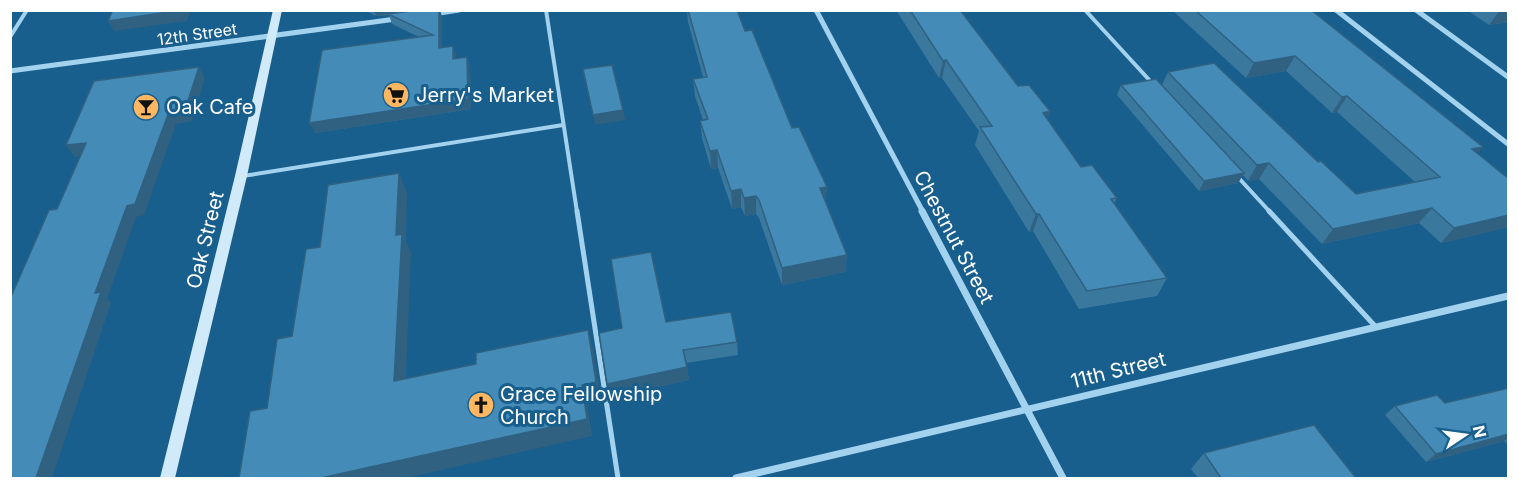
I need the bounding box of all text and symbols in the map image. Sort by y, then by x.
street label: 12th Street [156,18,238,50]
supermarket icon: Jerry's Market [381,80,411,110]
place label: Jerry's Market [416,83,555,107]
bar icon: Oak Cafe [131,92,161,122]
place label: Oak Cafe [166,95,253,119]
street label: Chestnut Street [909,166,999,308]
street label: Oak Street [181,188,229,291]
street label: 11th Street [1068,347,1168,393]
place label: Grace Fellowship Church [500,382,662,429]
church icon: Grace Fellowship Church [466,390,496,420]
north arrow [1435,405,1495,465]
text: N [1468,423,1491,440]

